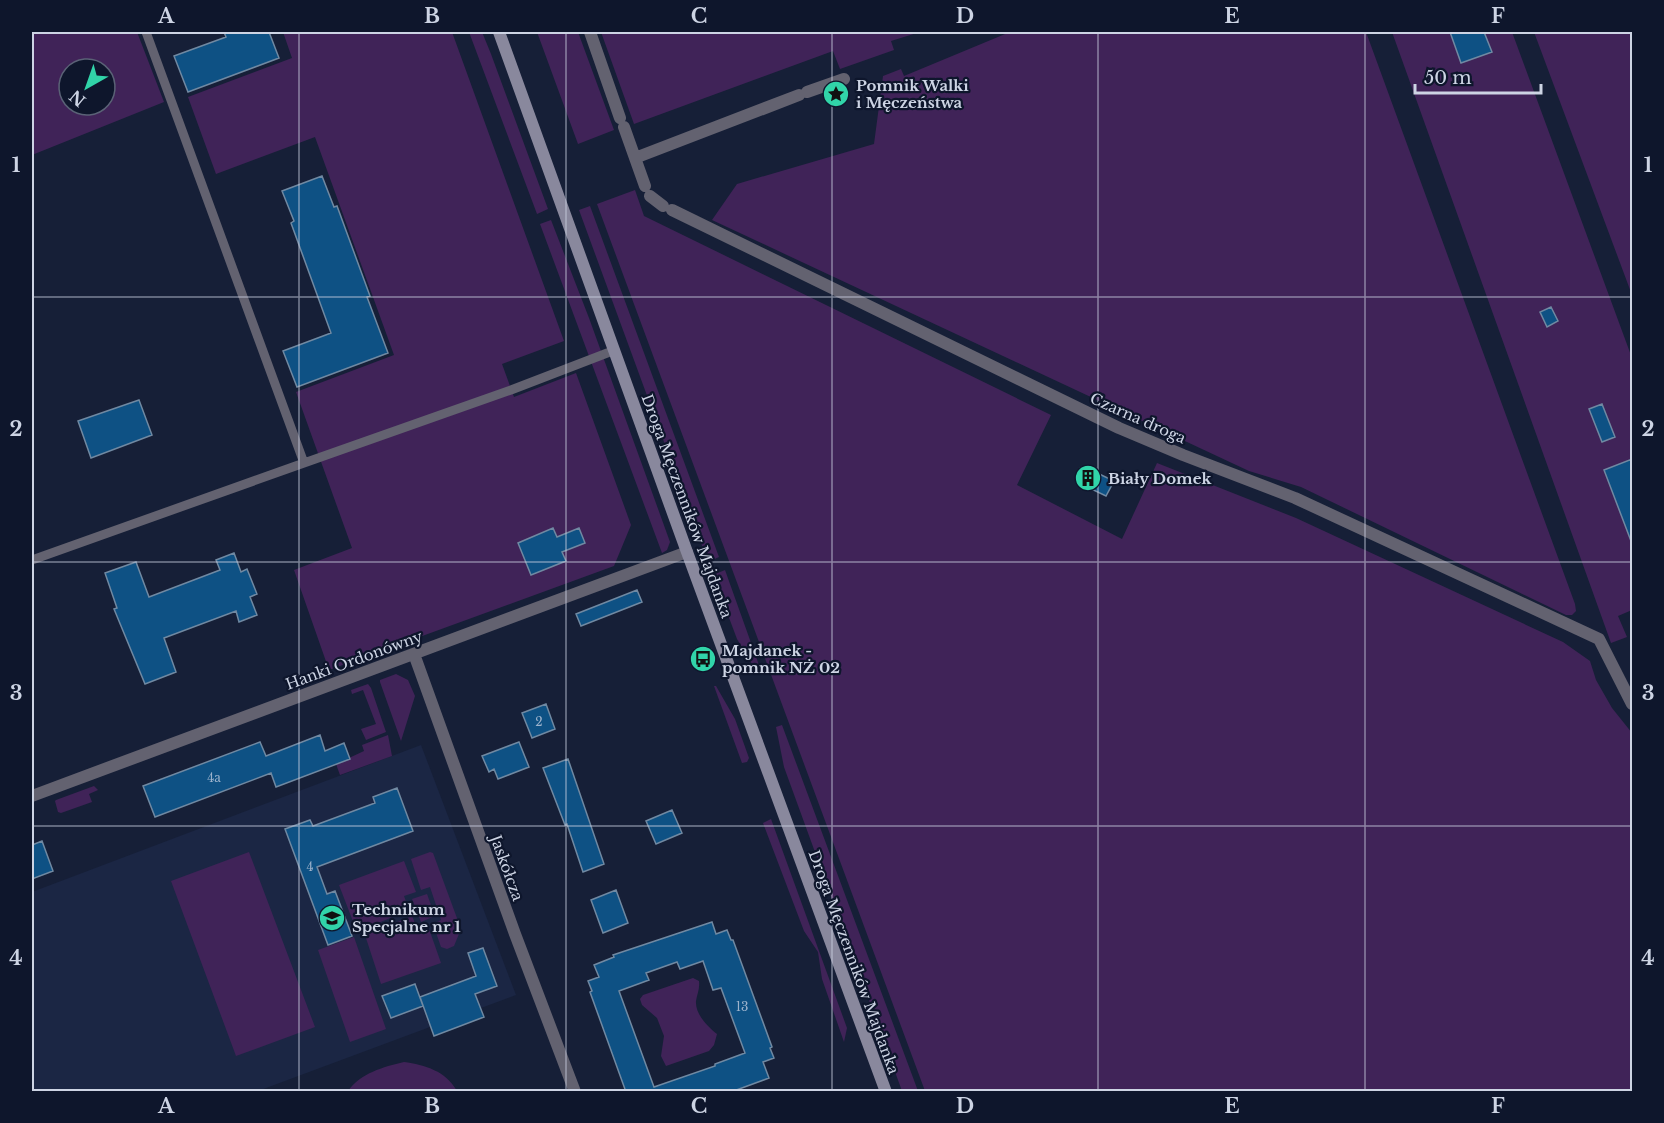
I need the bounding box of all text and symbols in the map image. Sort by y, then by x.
text: A [157,4,175,28]
text: B [424,4,440,28]
text: C [691,4,707,28]
text: D [956,4,974,28]
text: E [1224,4,1240,28]
text: F [1491,4,1505,28]
north arrow [57,57,117,117]
scale bar [1415,57,1541,95]
text: 50 m [1424,67,1472,89]
place label: Pomnik Walki i Męczeństwa [856,76,969,112]
place icon: Pomnik Walki i Męczeństwa [821,79,851,109]
text: N [65,86,90,111]
text: 1 [12,153,21,177]
text: 1 [1644,153,1653,177]
street label: Czarna droga [1087,388,1189,448]
street label: Droga Męczenników Majdanka [637,391,737,621]
text: 2 [9,417,23,441]
text: 2 [1641,417,1655,441]
building icon: Biały Domek [1073,463,1103,493]
place label: Biały Domek [1108,469,1212,488]
street label: Hanki Ordonówny [283,626,426,694]
place label: Majdanek - pomnik NŻ 02 [722,641,840,677]
bus stop icon: Majdanek - pomnik NŻ 02 [688,644,718,674]
text: 3 [10,681,22,705]
text: 3 [1642,681,1654,705]
house number: 2 [535,714,543,729]
house number: 4a [207,770,221,785]
street label: Jaskółcza [486,831,528,904]
street label: Droga Męczenników Majdanka [804,847,904,1077]
house number: 4 [306,859,314,874]
place label: Technikum Specjalne nr 1 [352,900,461,936]
school or university icon: Technikum Specjalne nr 1 [317,903,347,933]
text: 4 [9,946,23,970]
text: 4 [1641,946,1655,970]
house number: 13 [736,999,748,1014]
text: A [157,1094,175,1118]
text: B [424,1094,440,1118]
text: C [691,1094,707,1118]
text: D [956,1094,974,1118]
text: E [1224,1094,1240,1118]
text: F [1491,1094,1505,1118]

